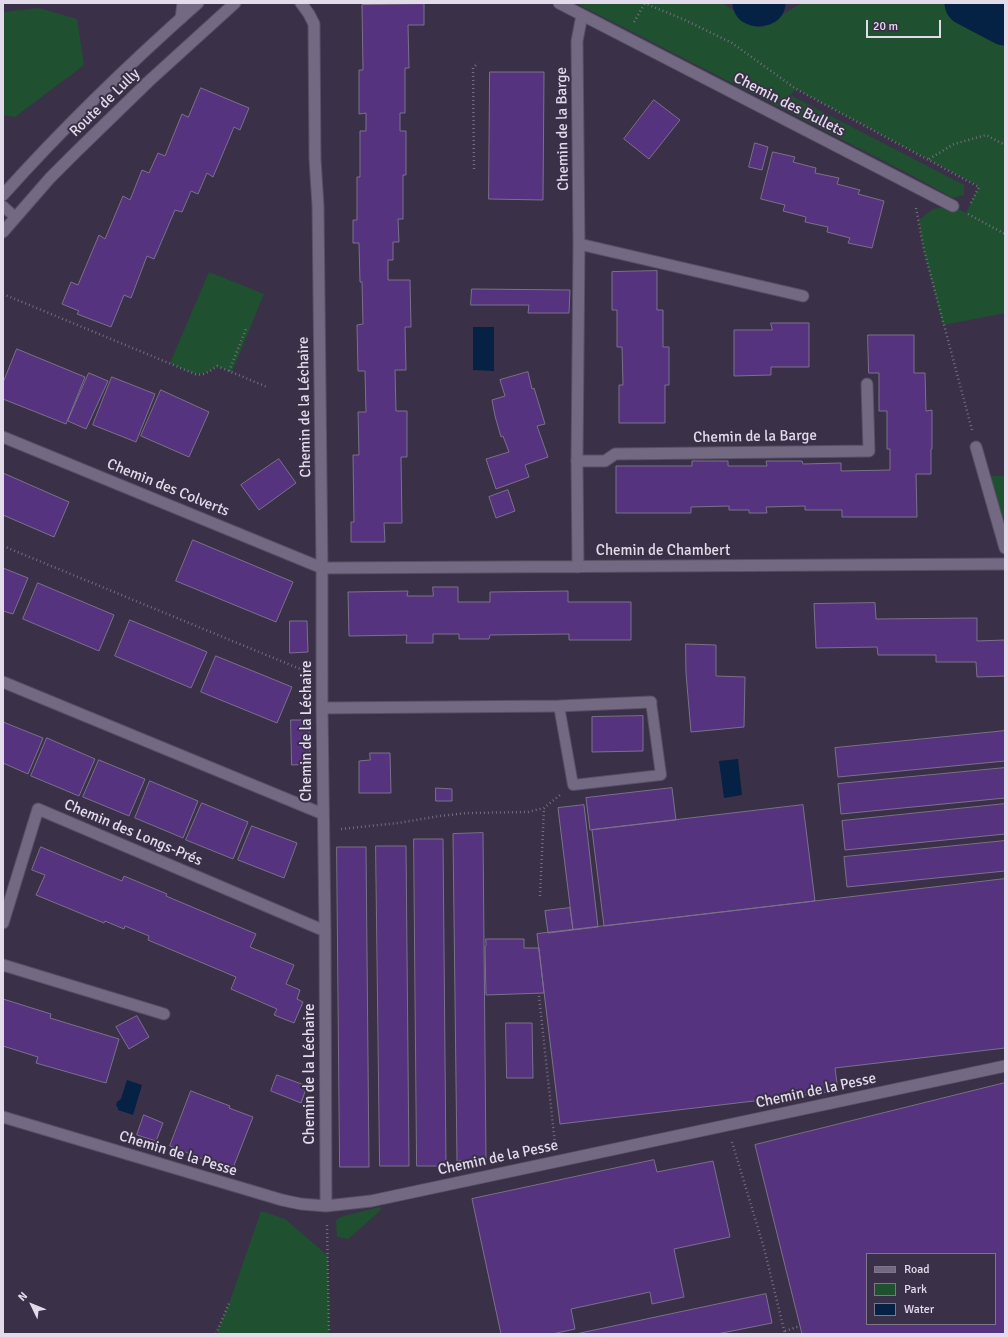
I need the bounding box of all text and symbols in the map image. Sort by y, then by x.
scale bar [868,12,943,38]
text: 20 m [873,19,898,34]
street label: Route de Lully [66,65,144,141]
street label: Chemin de la Barge [553,67,573,191]
street label: Chemin des Bullets [730,69,848,141]
street label: Chemin de la Léchaire [295,336,315,478]
street label: Chemin de la Barge [693,427,817,447]
street label: Chemin des Colverts [104,455,232,521]
street label: Chemin de Chambert [596,542,730,560]
street label: Chemin de la Léchaire [298,661,316,801]
street label: Chemin des Longs-Prés [61,796,205,870]
street label: Chemin de la Léchaire [301,1004,319,1144]
street label: Chemin de la Pesse [754,1069,878,1113]
street label: Chemin de la Pesse [117,1127,239,1181]
street label: Chemin de la Pesse [436,1136,560,1180]
legend [866,1253,996,1325]
text: Road [904,1262,930,1277]
text: Park [904,1282,927,1297]
north arrow [12,1285,52,1325]
text: N [15,1289,30,1304]
text: Water [904,1302,934,1317]

